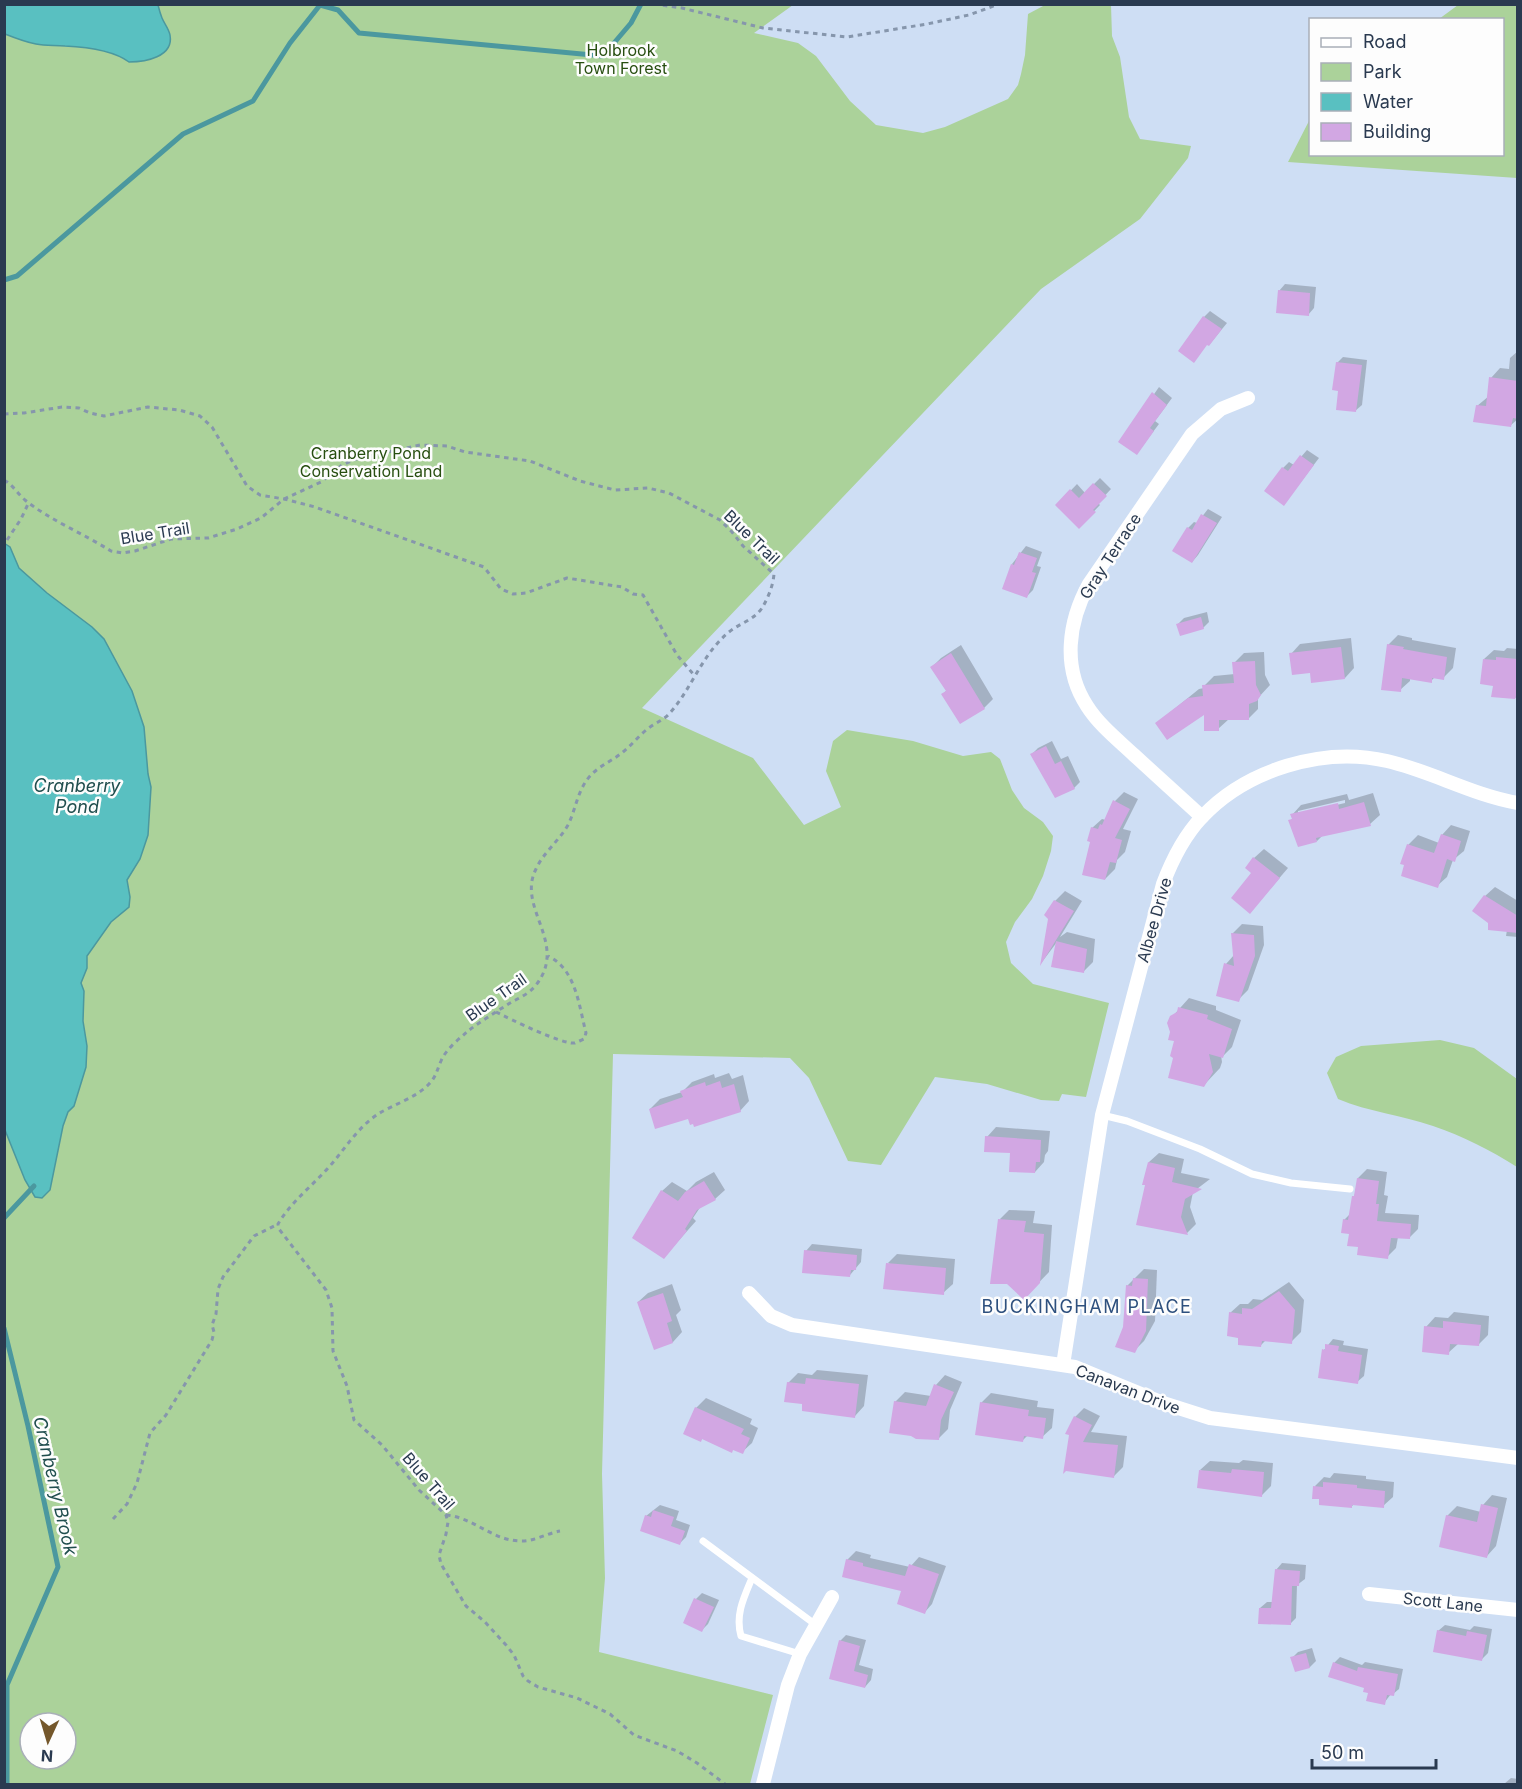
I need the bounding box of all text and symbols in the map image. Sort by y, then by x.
legend [1309,18,1504,156]
text: Road [1363,31,1406,52]
park label: Holbrook Town Forest [575,40,667,78]
text: Park [1363,61,1402,82]
text: Water [1363,91,1413,112]
text: Building [1363,121,1431,142]
park label: Cranberry Pond Conservation Land [300,443,442,481]
street label: Blue Trail [720,506,784,568]
street label: Gray Terrace [1075,509,1145,603]
street label: Blue Trail [119,518,191,548]
water label: Cranberry Pond [34,775,121,817]
street label: Albee Drive [1132,875,1176,965]
street label: Blue Trail [462,969,530,1025]
district label: BUCKINGHAM PLACE [982,1296,1192,1317]
street label: Canavan Drive [1073,1360,1183,1418]
water label: Cranberry Brook [29,1414,82,1558]
street label: Blue Trail [399,1448,459,1514]
street label: Scott Lane [1402,1588,1484,1616]
north arrow [18,1711,78,1771]
scale bar [1312,1732,1436,1770]
text: 50 m [1321,1742,1364,1763]
text: N [40,1746,54,1766]

